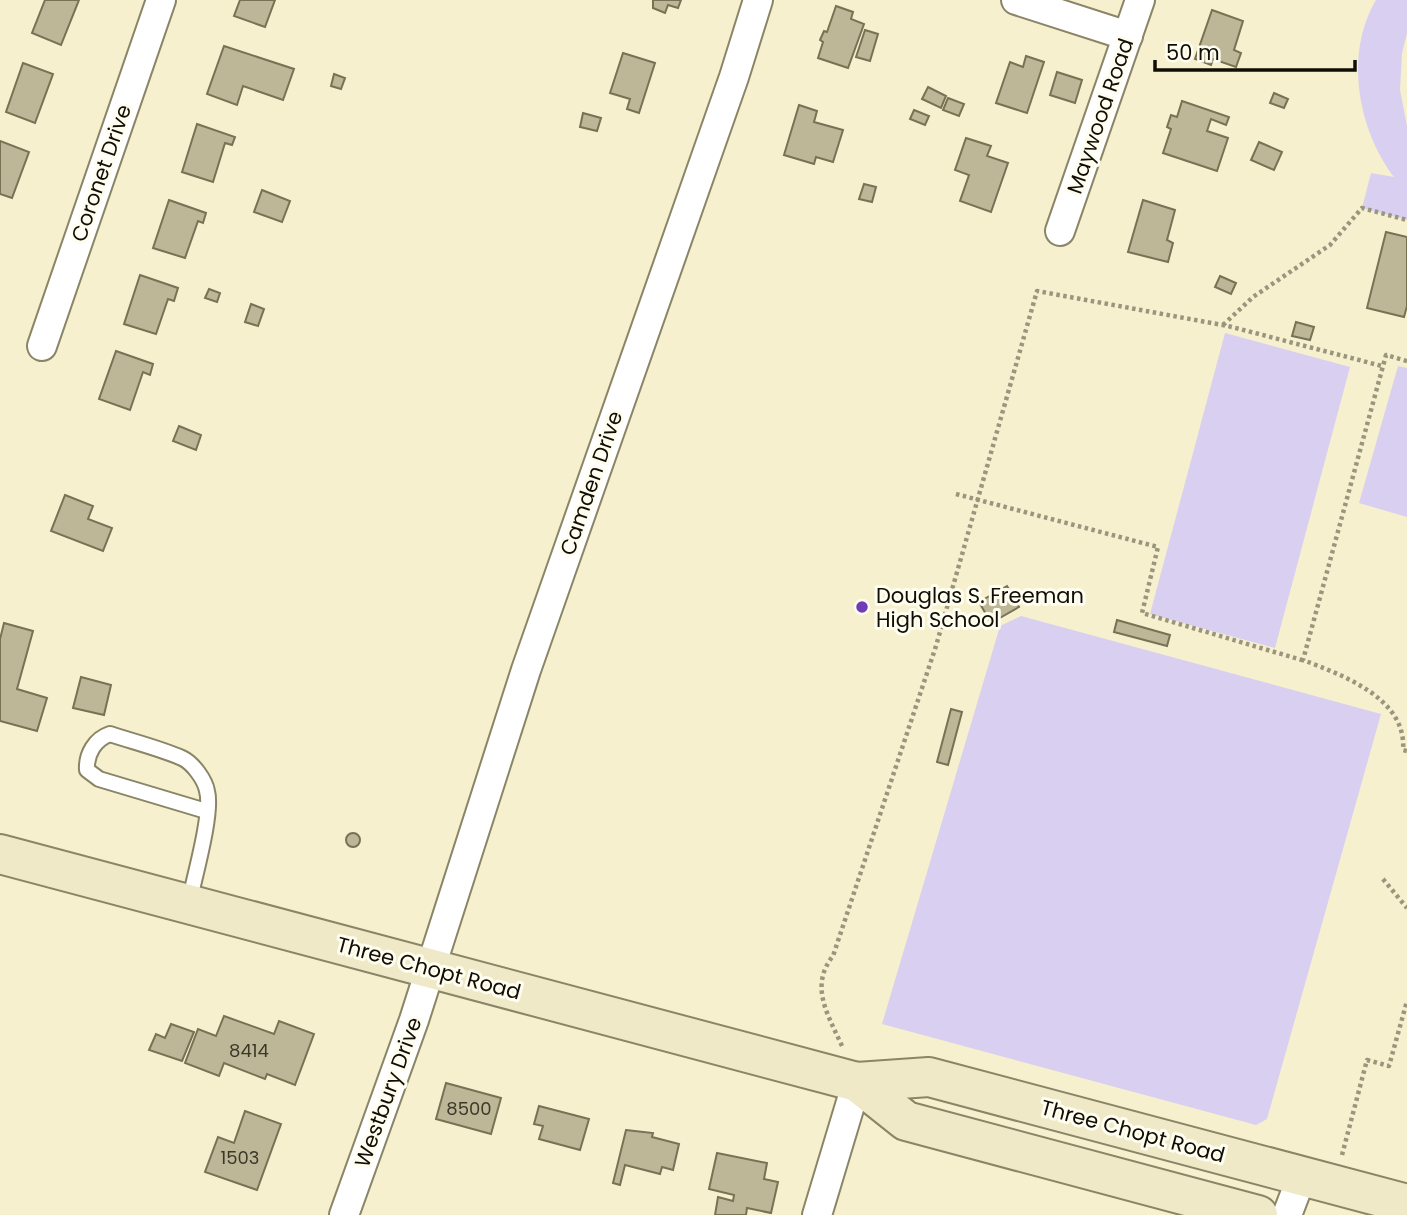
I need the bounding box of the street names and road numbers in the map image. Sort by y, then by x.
street label: Maywood Road [1060,34,1140,198]
street label: Coronet Drive [64,101,138,245]
street label: Camden Drive [553,407,629,559]
street label: Three Chopt Road [334,929,524,1007]
street label: Westbury Drive [347,1013,429,1171]
street label: Three Chopt Road [1038,1092,1228,1170]

